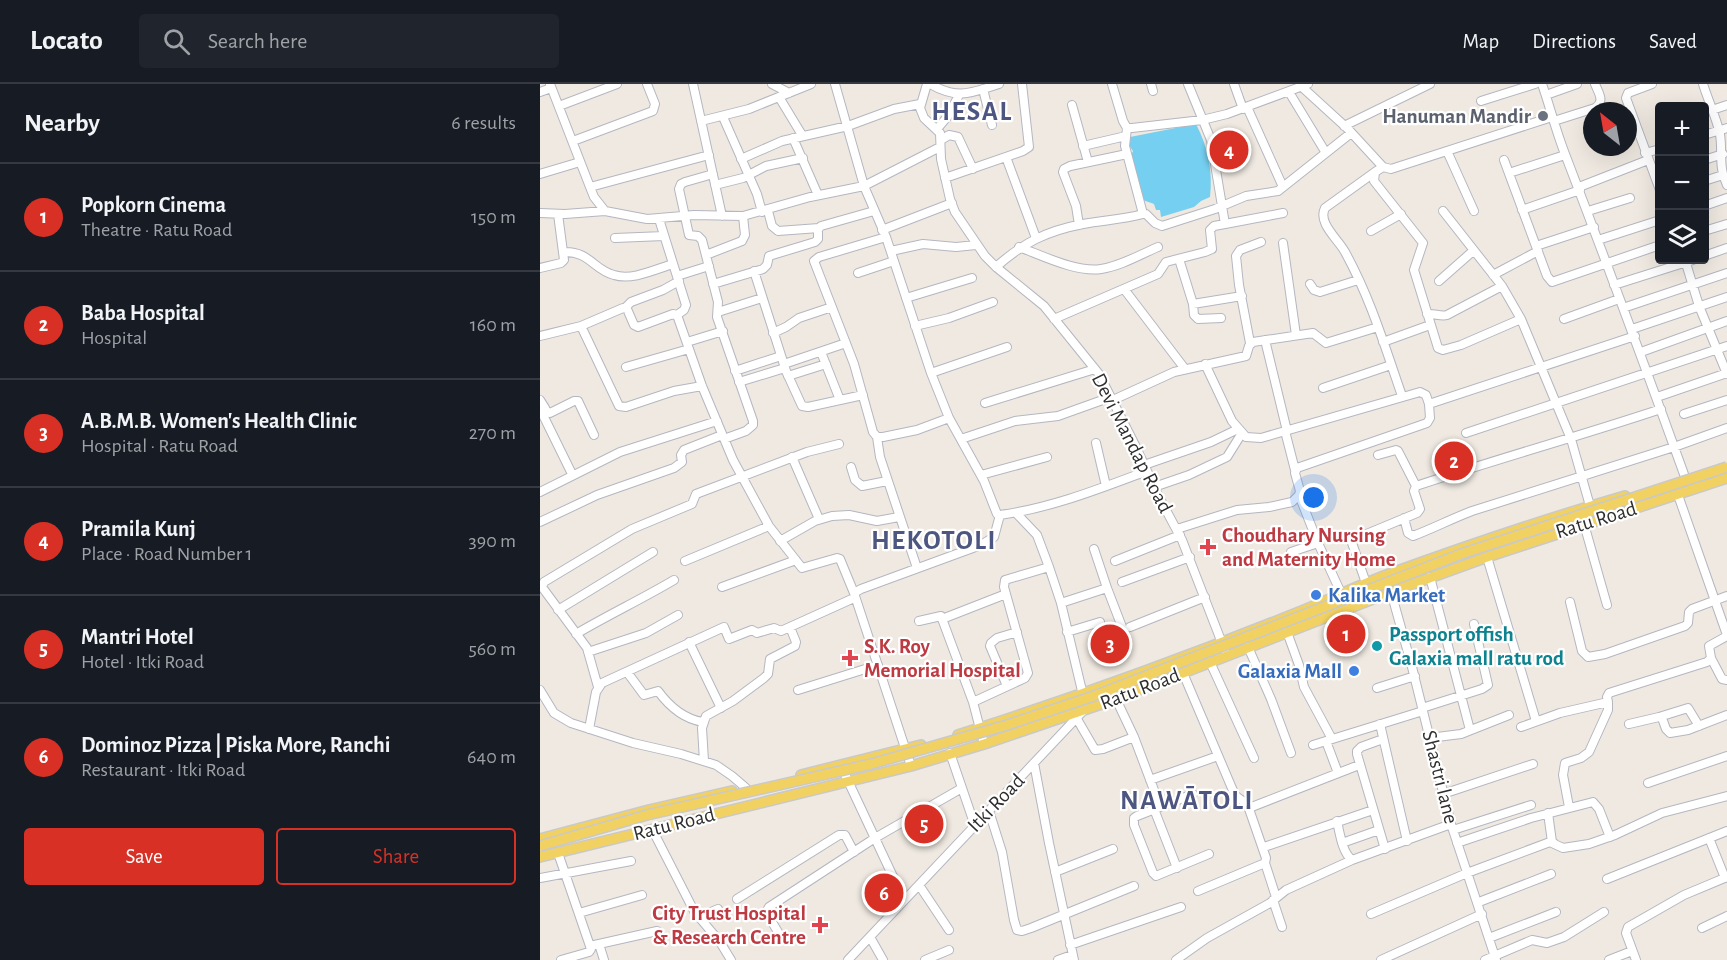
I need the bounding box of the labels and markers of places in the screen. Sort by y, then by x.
place label: Hanuman Mandir [1382,106,1532,127]
marker: Hanuman Mandir [1536,109,1550,123]
pin: 4 [1210,128,1248,172]
pin: 2 [1434,438,1474,484]
place label: Choudhary Nursing and Maternity Home [1222,525,1396,570]
marker: Choudhary Nursing and Maternity Home [1199,538,1217,556]
place label: Kalika Market [1328,585,1445,606]
marker: Kalika Market [1309,588,1323,602]
pin: 1 [1326,612,1366,656]
pin: 3 [1090,622,1130,666]
place label: Passport offish Galaxia mall ratu rod [1389,624,1564,669]
place label: S.K. Roy Memorial Hospital [864,636,1021,681]
marker: Passport offish Galaxia mall ratu rod [1370,639,1384,653]
marker: S.K. Roy Memorial Hospital [841,649,859,667]
place label: Galaxia Mall [1238,661,1342,682]
marker: Galaxia Mall [1347,664,1361,678]
pin: 5 [904,802,944,846]
pin: 6 [864,870,904,916]
place label: City Trust Hospital & Research Centre [652,903,806,948]
marker: City Trust Hospital & Research Centre [811,916,829,934]

